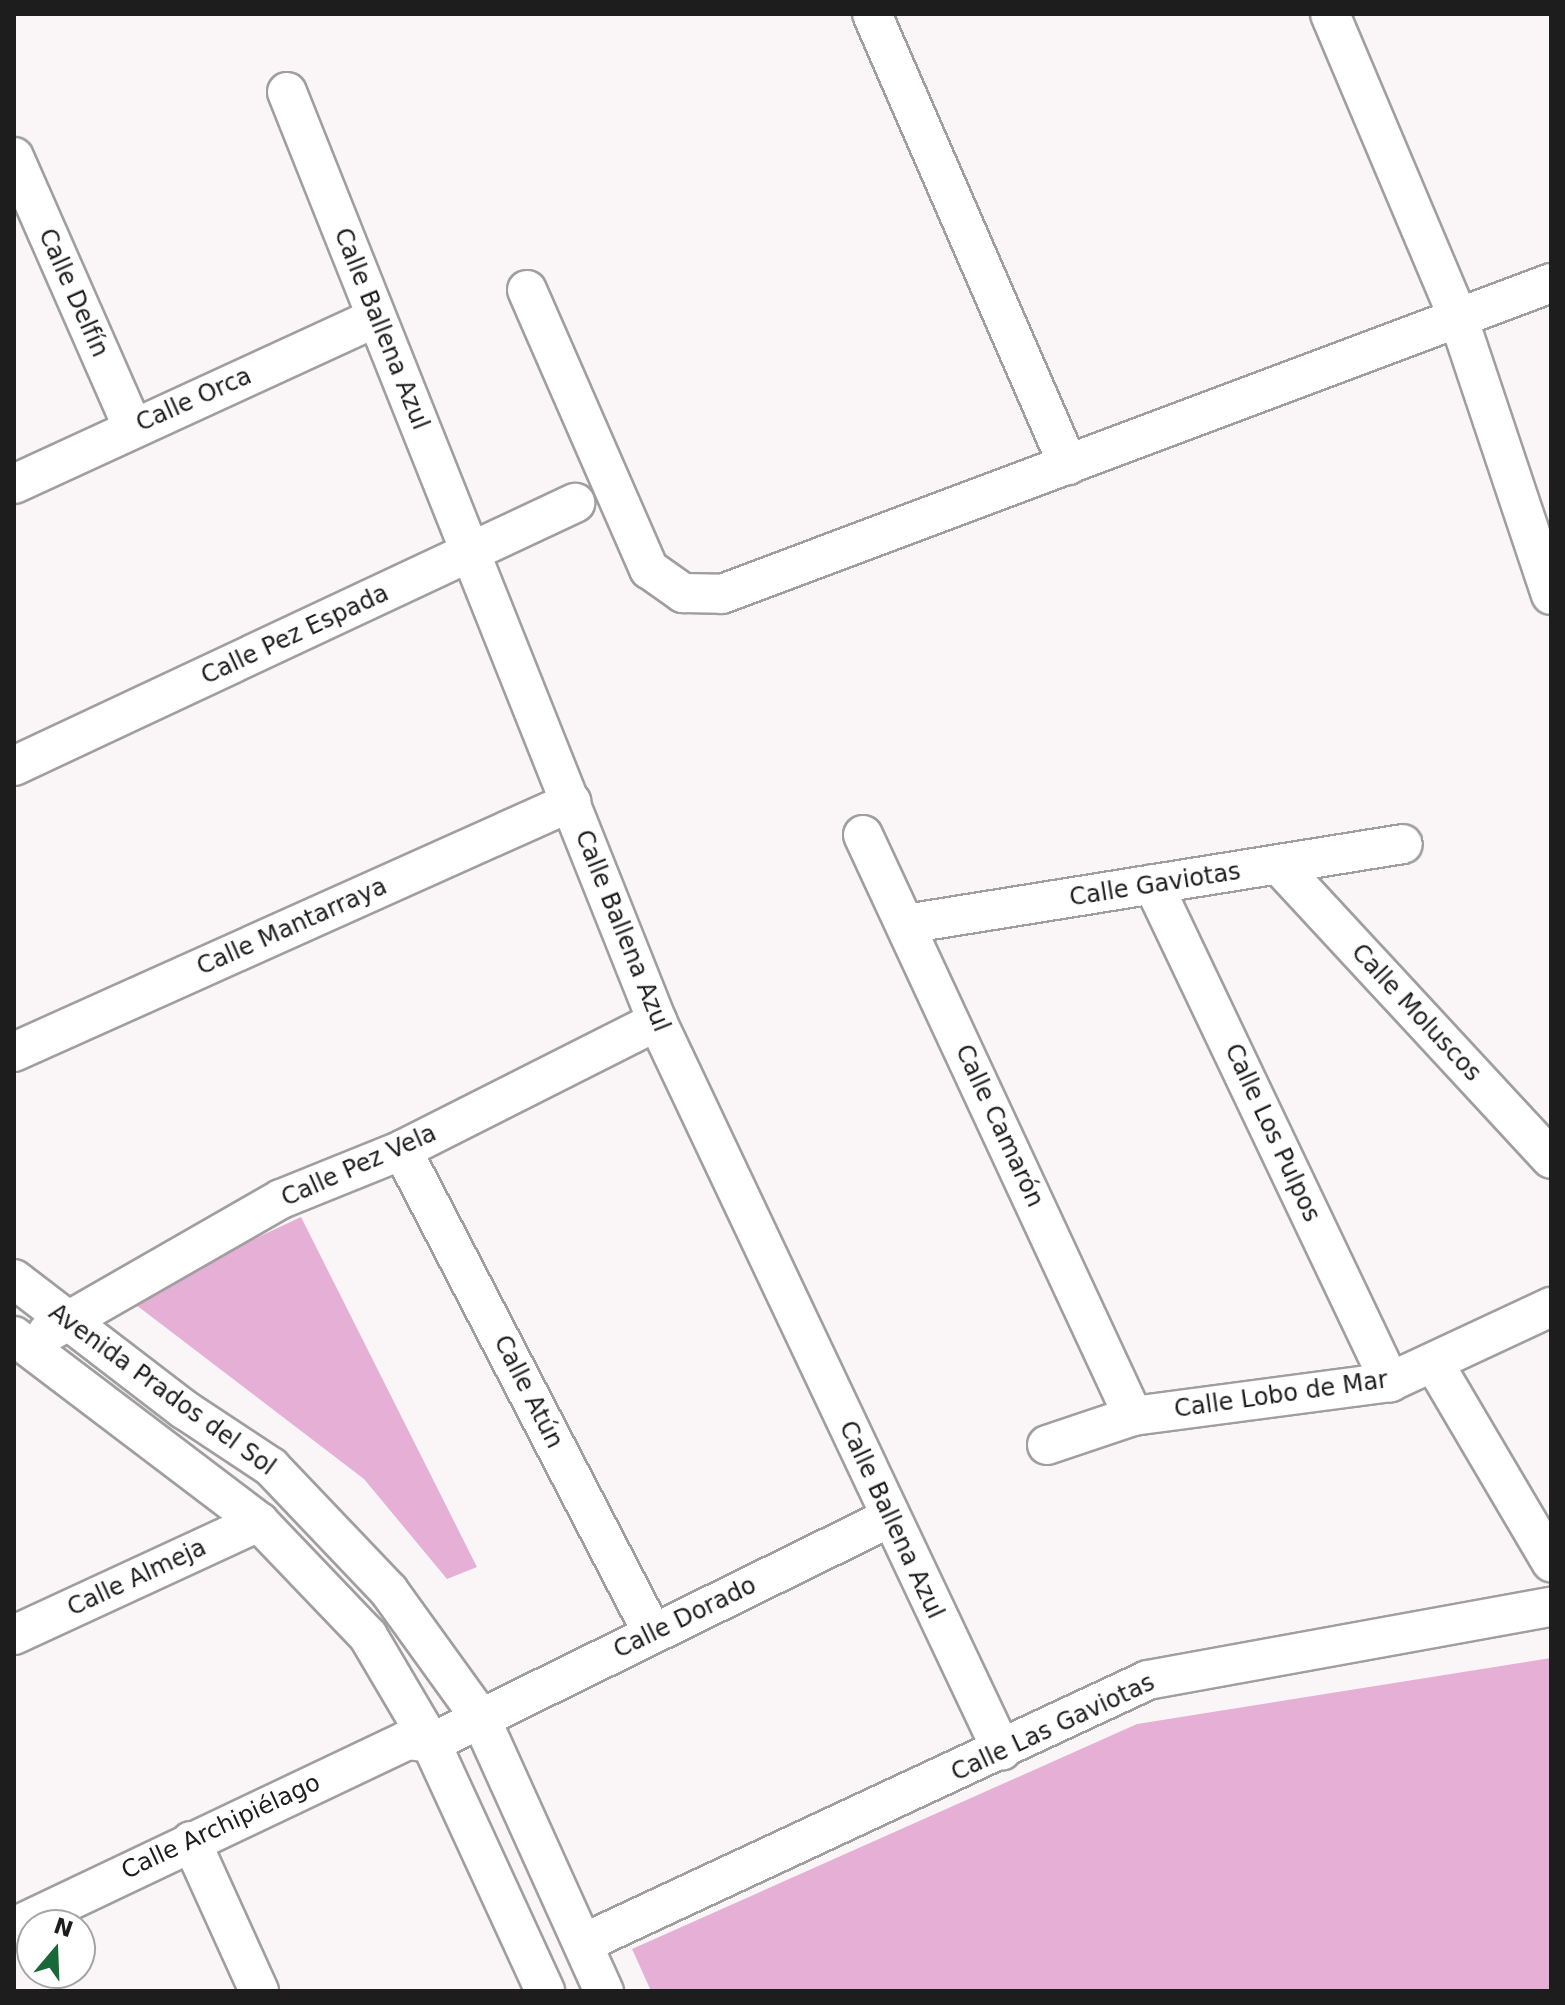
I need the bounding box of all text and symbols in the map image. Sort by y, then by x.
street label: Calle Delfín [32,224,114,362]
street label: Calle Ballena Azul [327,224,435,434]
street label: Calle Orca [132,362,256,438]
street label: Calle Pez Espada [197,579,393,691]
street label: Calle Ballena Azul [568,826,676,1036]
street label: Calle Gaviotas [1067,857,1243,913]
street label: Calle Mantarraya [193,872,391,982]
street label: Calle Moluscos [1345,938,1487,1088]
street label: Calle Los Pulpos [1218,1039,1326,1227]
street label: Calle Camarón [949,1040,1049,1212]
street label: Calle Pez Vela [277,1119,441,1213]
street label: Avenida Prados del Sol [43,1298,281,1482]
street label: Calle Atún [487,1331,569,1453]
street label: Calle Lobo de Mar [1172,1366,1390,1424]
street label: Calle Ballena Azul [833,1417,949,1623]
street label: Calle Almeja [63,1533,211,1623]
street label: Calle Dorado [609,1571,761,1665]
street label: Calle Las Gaviotas [947,1668,1159,1788]
street label: Calle Archipiélago [117,1768,325,1886]
north arrow [16,1909,96,1989]
text: N [51,1913,76,1943]

